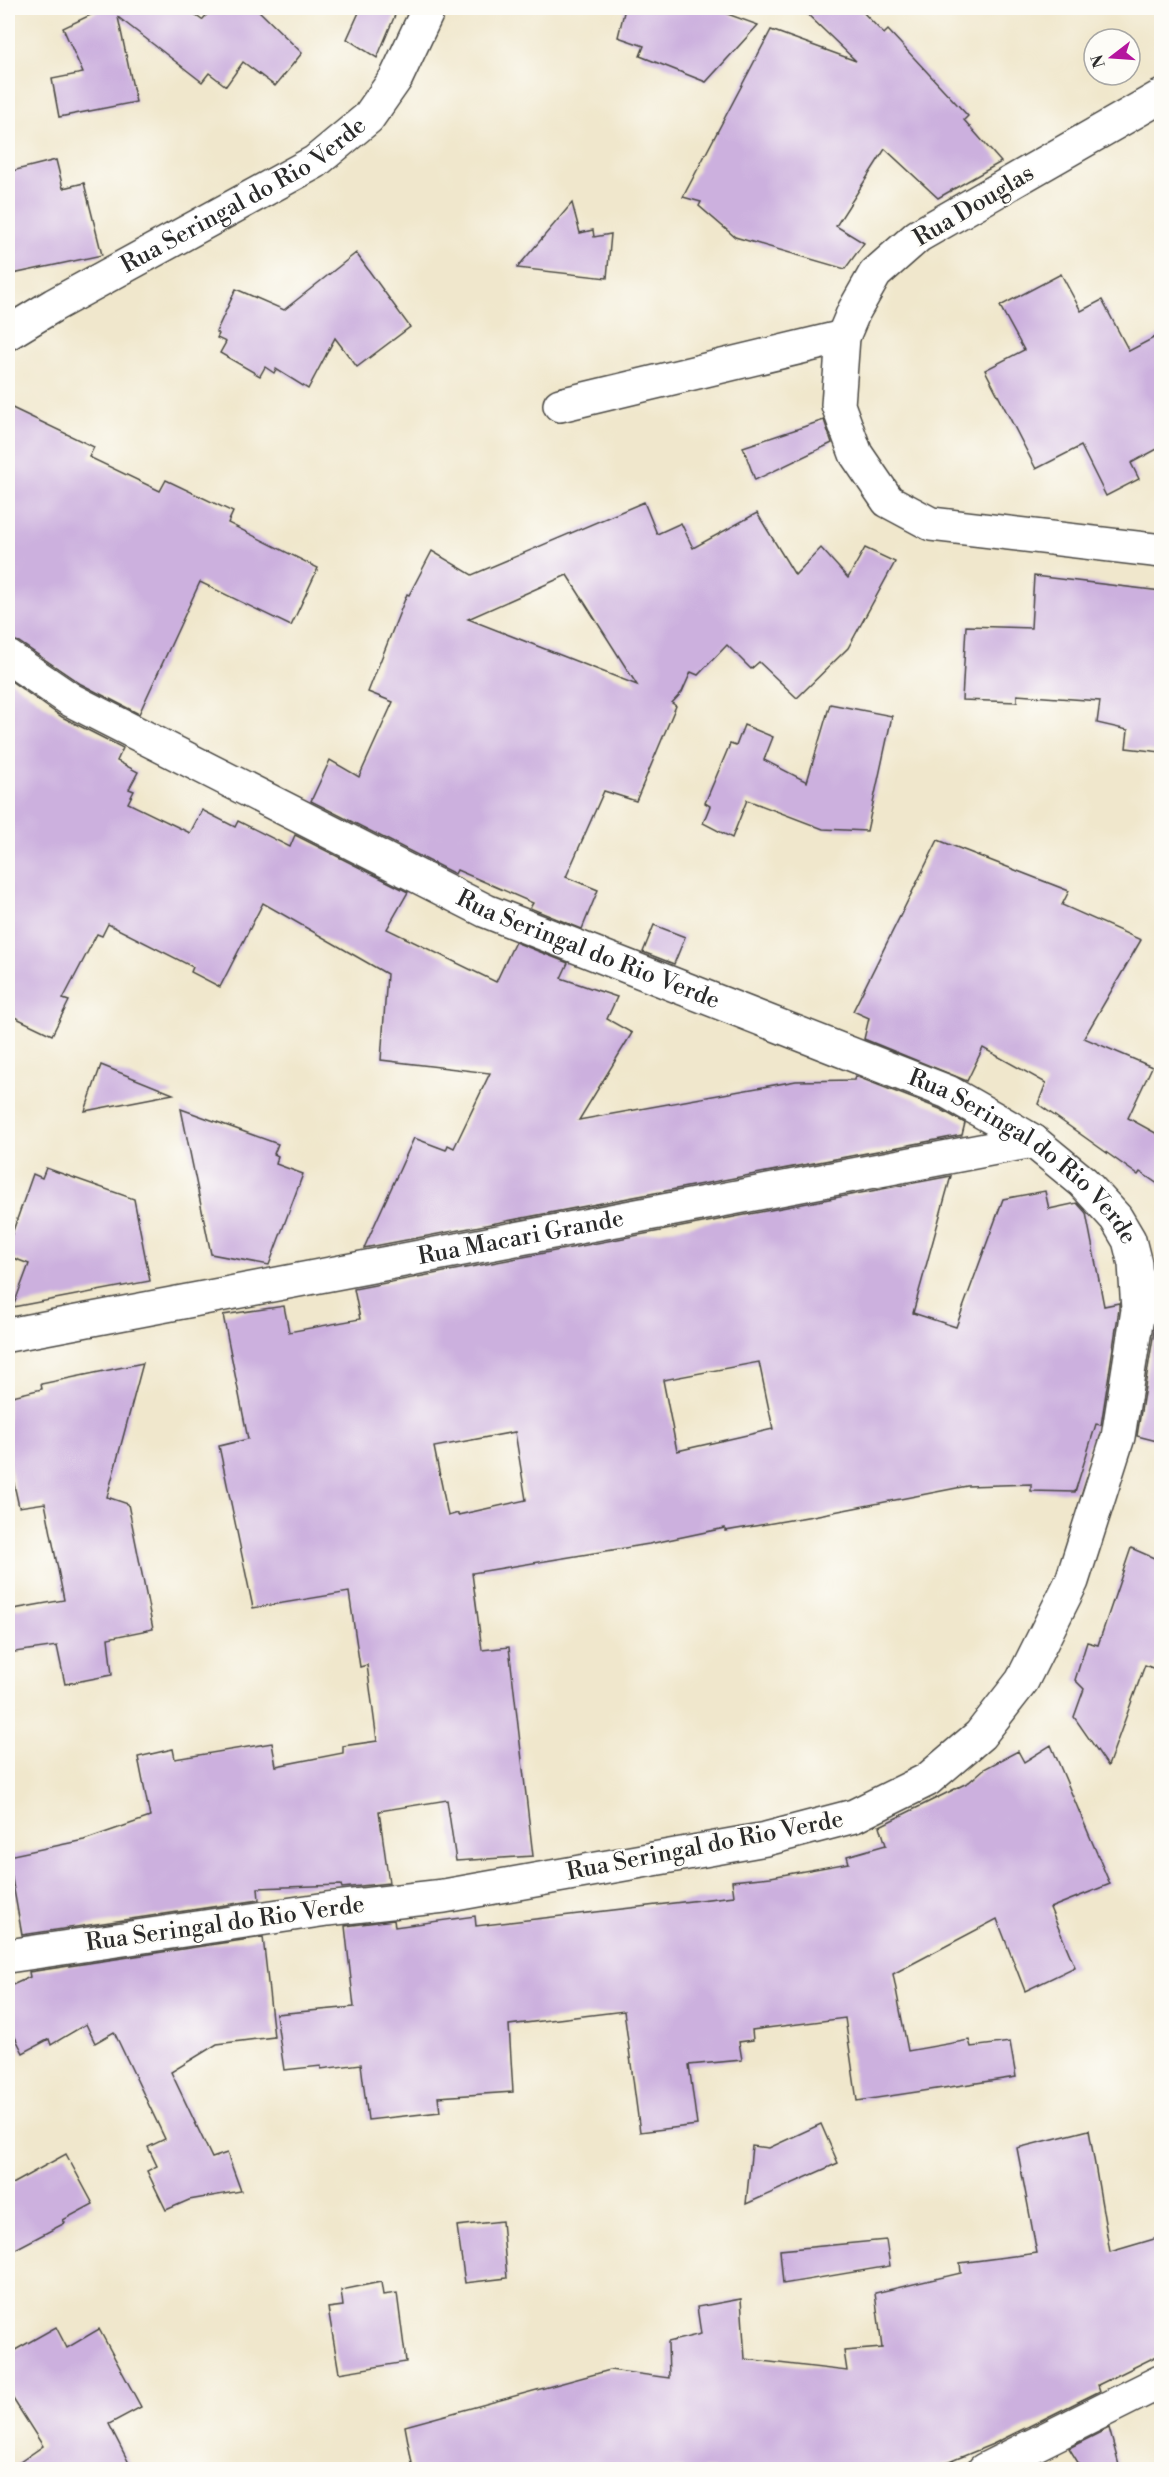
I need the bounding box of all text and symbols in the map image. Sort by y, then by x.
north arrow [1082,27,1142,87]
text: N [1087,52,1110,70]
street label: Rua Seringal do Rio Verde [116,111,372,280]
street label: Rua Douglas [908,158,1040,254]
street label: Rua Seringal do Rio Verde [451,883,724,1016]
street label: Rua Seringal do Rio Verde [904,1063,1143,1250]
street label: Rua Macari Grande [415,1204,626,1272]
street label: Rua Seringal do Rio Verde [564,1804,846,1888]
street label: Rua Seringal do Rio Verde [84,1890,366,1958]

